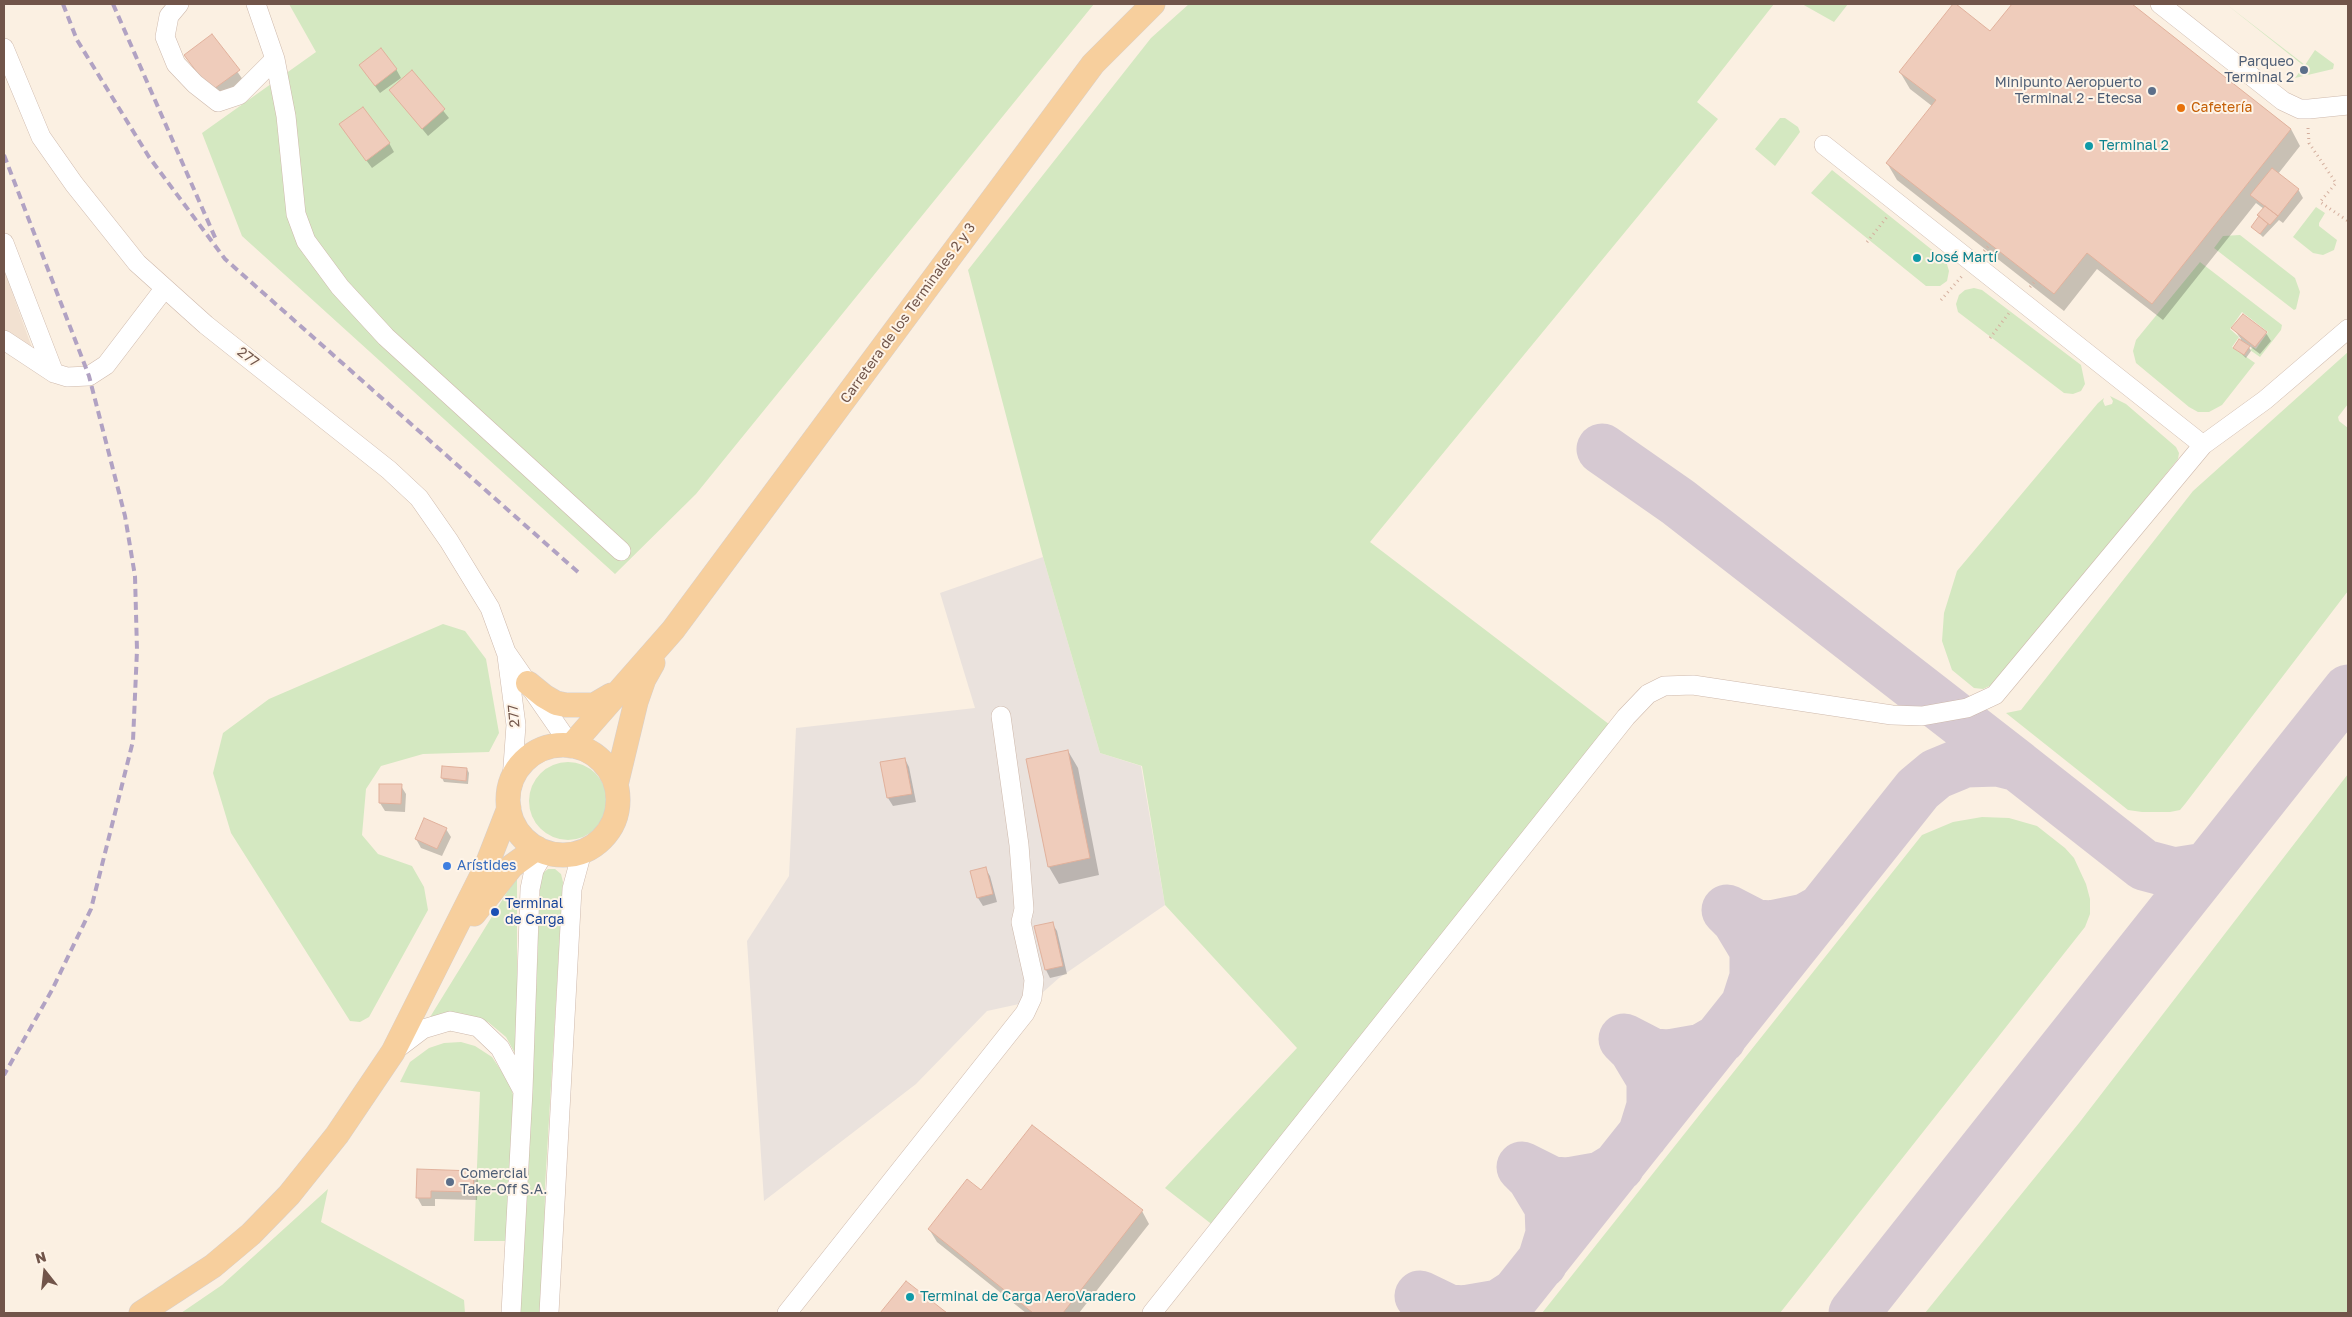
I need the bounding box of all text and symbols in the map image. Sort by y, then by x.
place label: Parqueo Terminal 2 [2224,54,2294,86]
marker: Parqueo Terminal 2 [2298,64,2310,76]
place label: Minipunto Aeropuerto Terminal 2 - Etecsa [1995,75,2142,108]
marker: Minipunto Aeropuerto Terminal 2 - Etecsa [2146,85,2158,97]
place label: Cafetería [2191,100,2252,116]
marker: Cafetería [2175,102,2187,114]
place label: Terminal 2 [2099,138,2169,154]
marker: Terminal 2 [2083,140,2095,152]
street label: Carretera de los Terminales 2 y 3 [837,220,979,406]
place label: José Martí [1927,250,1997,266]
marker: José Martí [1911,252,1923,264]
street label: 277 [234,343,262,371]
street label: 277 [505,704,523,728]
place label: Arístides [457,858,517,874]
marker: Arístides [441,860,453,872]
place label: Terminal de Carga [505,896,564,929]
marker: Terminal de Carga [489,906,501,918]
place label: Comercial Take-Off S.A. [460,1166,547,1198]
marker: Comercial Take-Off S.A. [444,1176,456,1188]
north arrow [20,1247,70,1297]
text: N [33,1247,48,1267]
place label: Terminal de Carga AeroVaradero [920,1289,1136,1305]
marker: Terminal de Carga AeroVaradero [904,1291,916,1303]

